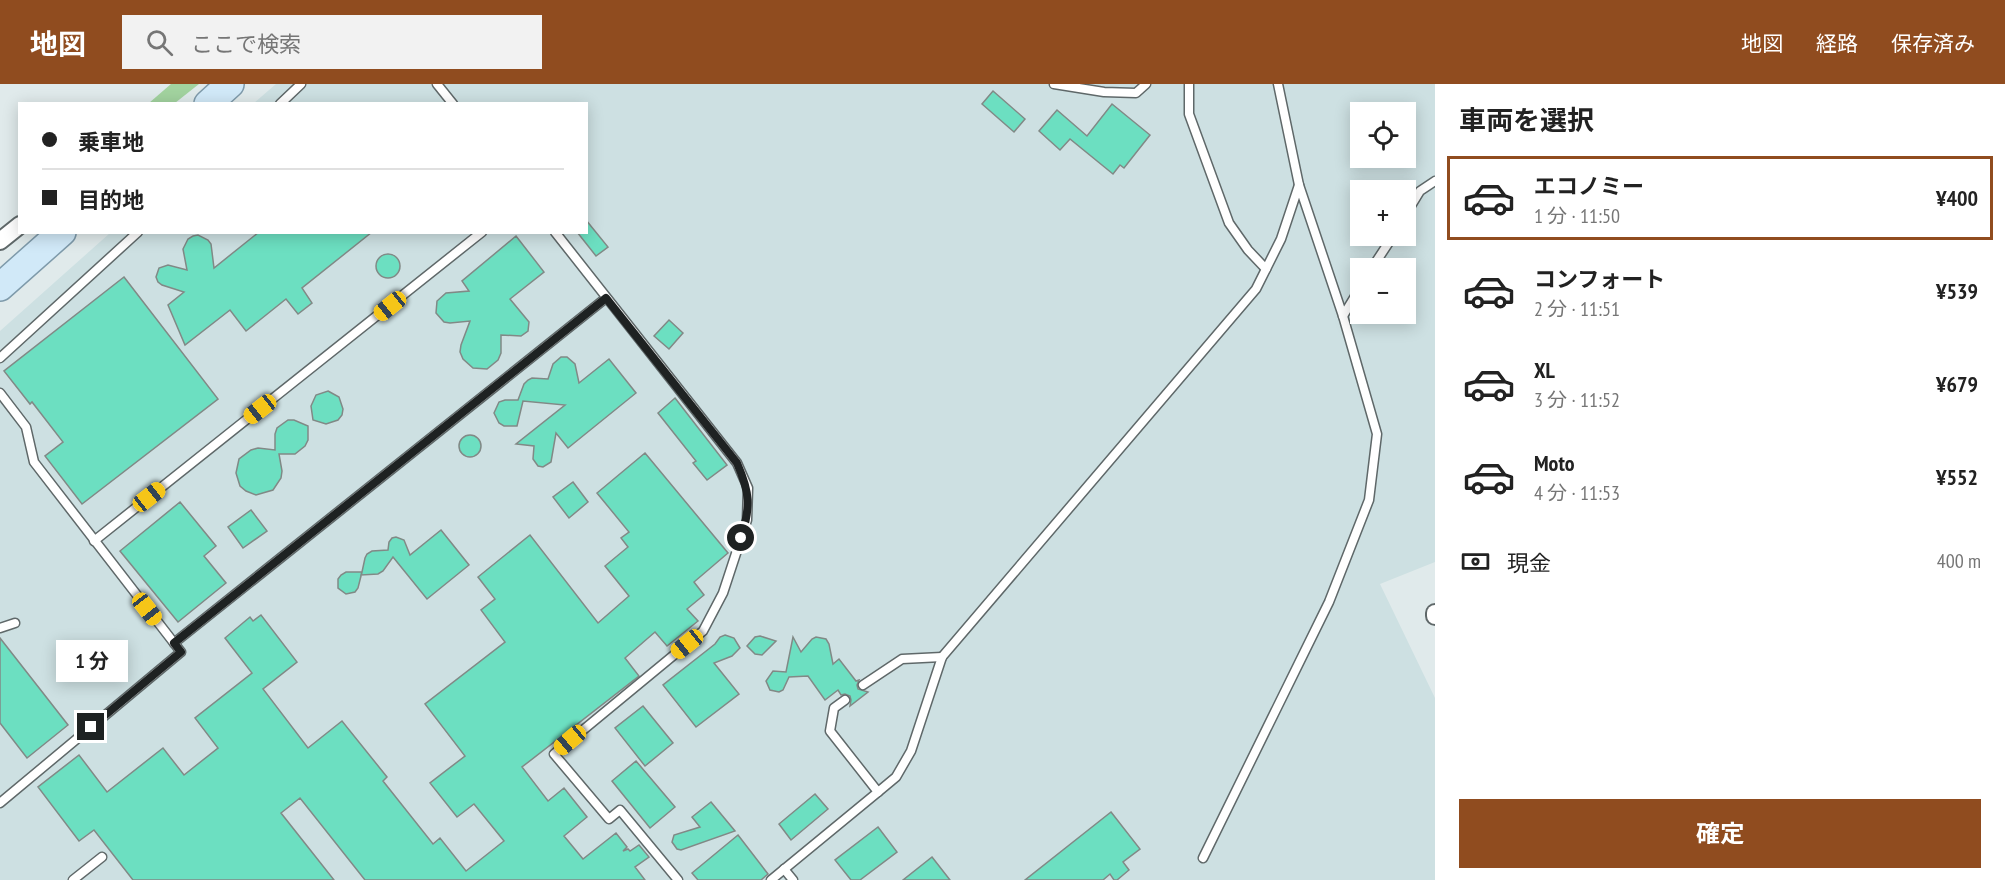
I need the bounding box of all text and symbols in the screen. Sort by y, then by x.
search box [122,15,542,69]
text: 地図 [30,25,86,62]
icon: search [143,26,176,59]
text: ここで検索 [191,30,301,58]
text: 地図 [1741,30,1783,57]
text: 経路 [1816,30,1858,57]
text: 保存済み [1891,30,1975,57]
map controls [1350,102,1416,324]
button: locate [1350,102,1416,168]
text: 車両を選択 [1459,103,1594,137]
text: 乗車地 [78,128,144,156]
icon: car [1462,171,1516,225]
text: エコノミー [1534,172,1644,200]
button: + [1350,180,1416,246]
text: ¥400 [1936,184,1978,212]
text: 目的地 [78,186,144,214]
text: 1 分 · 11:50 [1534,203,1620,229]
button: − [1350,258,1416,324]
icon: car [1462,264,1516,318]
text: コンフォート [1534,265,1665,293]
text: ¥539 [1936,277,1978,305]
car [370,288,410,324]
text: 2 分 · 11:51 [1534,296,1620,322]
text: XL [1534,356,1555,384]
icon: car [1462,357,1516,411]
text: ¥679 [1936,370,1978,398]
text: 3 分 · 11:52 [1534,387,1620,413]
car [240,391,280,427]
text: Moto [1534,449,1575,477]
icon: car [1462,450,1516,504]
text: ¥552 [1936,463,1978,491]
car [129,479,169,515]
text: 4 分 · 11:53 [1534,480,1620,506]
route start [727,524,754,551]
icon: cash [1459,545,1492,578]
text: 400 m [1937,548,1981,574]
text: 現金 [1507,549,1551,577]
car [129,589,165,629]
car [667,626,707,662]
callout: 1 分 [55,640,127,682]
text: 1 分 [75,648,109,674]
route end [77,713,104,740]
car [550,722,590,758]
button: 確定 [1459,799,1981,868]

